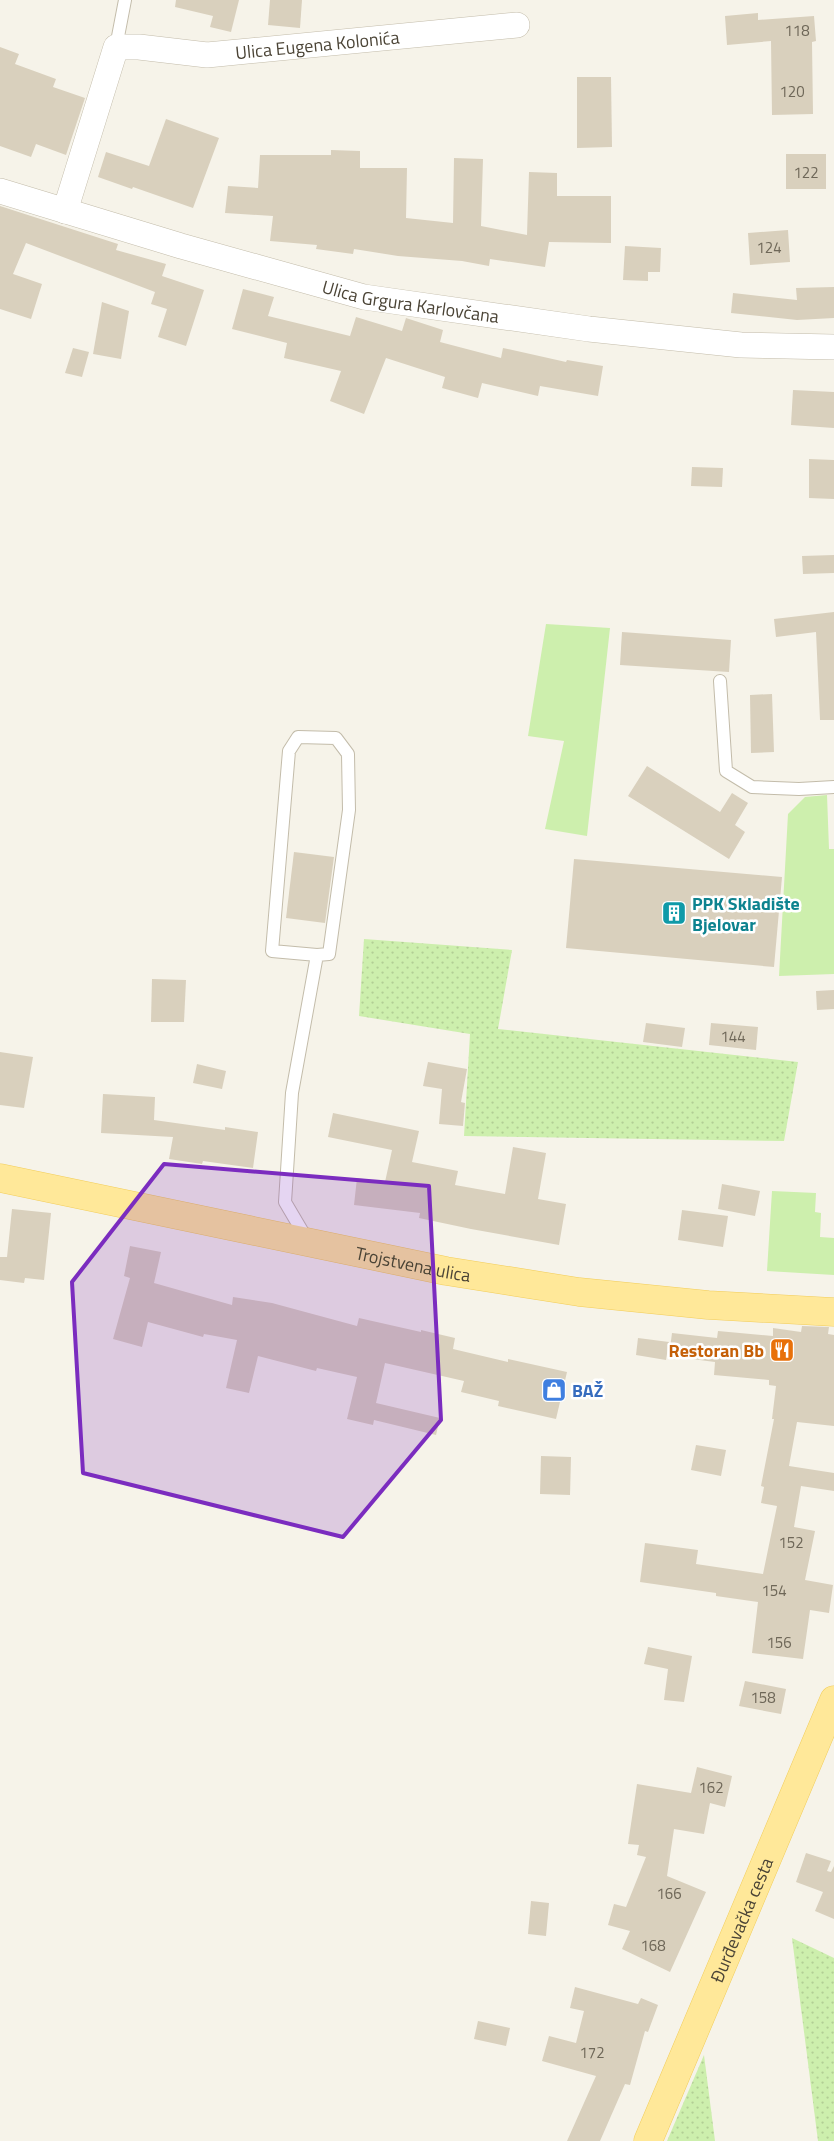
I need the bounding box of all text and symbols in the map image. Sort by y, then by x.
house number: 118 [784,19,810,42]
street label: Ulica Eugena Kolonića [234,23,401,66]
house number: 120 [779,80,805,103]
house number: 122 [793,161,819,184]
house number: 124 [756,236,782,259]
street label: Ulica Grgura Karlovčana [319,273,501,330]
place label: PPK Skladište Bjelovar [692,890,800,938]
building icon: PPK Skladište Bjelovar [661,900,687,926]
house number: 144 [720,1025,746,1048]
street label: Trojstvena ulica [353,1239,473,1288]
place label: Restoran Bb [669,1337,764,1364]
restaurant icon: Restoran Bb [769,1337,795,1363]
shop icon: BAŽ [541,1377,567,1403]
place label: BAŽ [572,1377,603,1404]
house number: 152 [778,1531,804,1554]
house number: 154 [761,1579,787,1602]
house number: 156 [766,1631,792,1654]
house number: 158 [750,1686,776,1709]
house number: 162 [698,1776,724,1799]
street label: Đurđevačka cesta [703,1853,780,1987]
house number: 166 [656,1882,682,1905]
house number: 168 [640,1934,666,1957]
house number: 172 [579,2041,605,2064]

